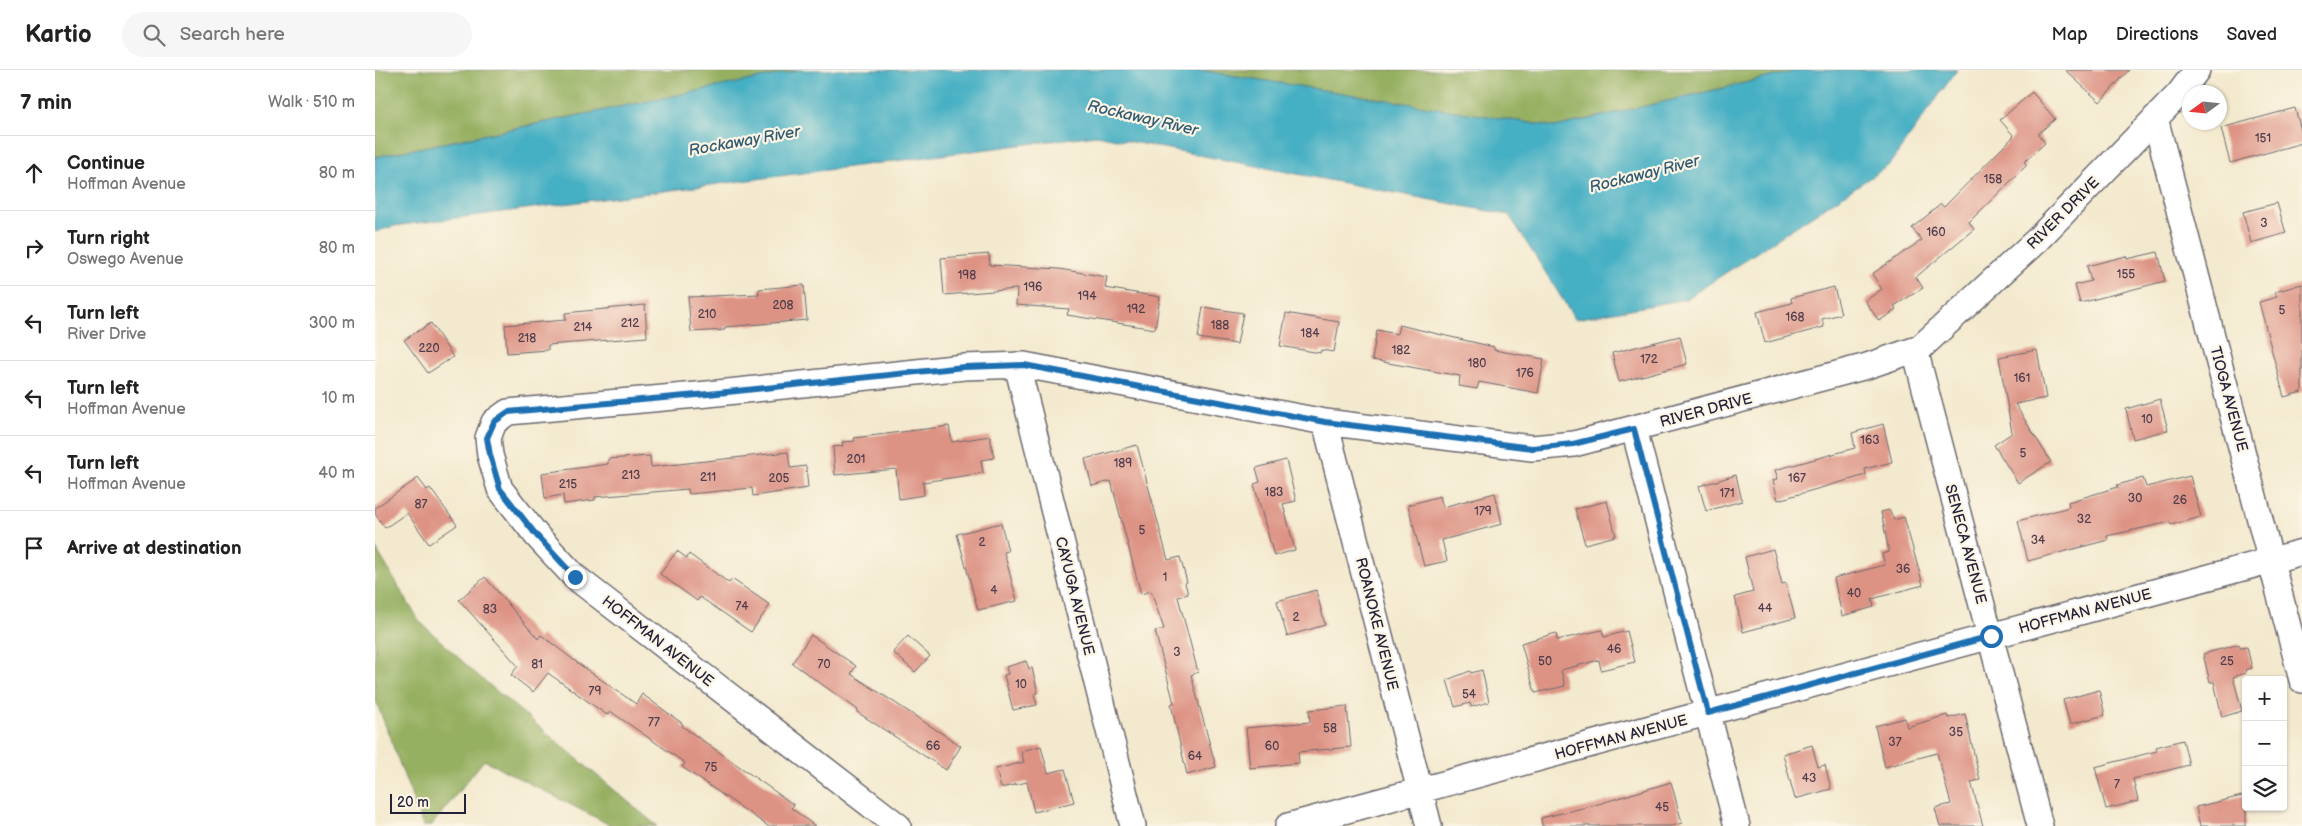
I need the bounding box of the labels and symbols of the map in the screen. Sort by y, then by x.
north arrow [2182,85,2227,130]
water label: Rockaway River [1086,97,1201,141]
water label: Rockaway River [687,122,803,161]
house number: 151 [2255,131,2271,146]
water label: Rockaway River [1587,151,1703,197]
house number: 158 [1984,172,2002,187]
street label: RIVER DRIVE [2023,173,2104,254]
house number: 3 [2260,216,2268,231]
house number: 160 [1926,225,1946,240]
house number: 155 [2117,267,2135,282]
house number: 198 [958,268,976,283]
house number: 196 [1024,280,1042,295]
house number: 194 [1078,289,1097,304]
house number: 208 [772,298,794,313]
house number: 192 [1127,302,1145,317]
house number: 5 [2279,303,2286,318]
house number: 210 [698,307,716,322]
house number: 168 [1786,310,1804,325]
house number: 212 [621,316,639,331]
house number: 188 [1211,318,1229,333]
house number: 214 [574,320,593,335]
house number: 184 [1301,326,1320,341]
house number: 218 [518,331,536,346]
house number: 220 [418,341,440,356]
house number: 182 [1392,343,1410,358]
street label: TIOGA AVENUE [2205,344,2252,454]
house number: 172 [1640,352,1658,367]
house number: 180 [1468,356,1486,371]
house number: 176 [1516,366,1534,381]
house number: 161 [2014,371,2030,386]
street label: RIVER DRIVE [1658,389,1754,432]
house number: 10 [2141,412,2153,427]
house number: 163 [1860,433,1880,448]
house number: 5 [2020,446,2027,461]
house number: 201 [847,452,865,467]
house number: 189 [1114,456,1132,471]
house number: 213 [622,468,640,483]
house number: 211 [700,470,716,485]
house number: 205 [768,471,790,486]
house number: 167 [1788,471,1806,486]
house number: 215 [559,477,577,492]
street label: SENECA AVENUE [1940,482,1991,606]
house number: 183 [1264,485,1284,500]
house number: 171 [1719,486,1735,501]
house number: 30 [2128,491,2142,506]
house number: 26 [2173,493,2187,508]
house number: 87 [415,497,428,512]
house number: 179 [1474,504,1492,519]
house number: 32 [2077,512,2091,527]
house number: 5 [1139,523,1146,538]
house number: 34 [2031,533,2046,548]
house number: 2 [978,535,986,550]
street label: CAYUGA AVENUE [1051,535,1098,657]
street label: ROANOKE AVENUE [1351,556,1402,693]
house number: 36 [1896,562,1910,577]
route end [564,566,587,589]
house number: 1 [1163,570,1167,585]
house number: 4 [990,583,998,598]
street label: HOFFMAN AVENUE [2017,585,2154,638]
house number: 40 [1847,586,1861,601]
street label: HOFFMAN AVENUE [598,592,718,691]
house number: 74 [735,599,749,614]
house number: 44 [1758,601,1773,616]
house number: 83 [483,602,497,617]
house number: 2 [1292,610,1300,625]
route start [1980,625,2003,648]
house number: 46 [1607,642,1621,657]
house number: 3 [1173,645,1181,660]
house number: 50 [1538,654,1552,669]
house number: 25 [2220,654,2234,669]
house number: 81 [531,657,543,672]
house number: 70 [818,657,830,672]
house number: 10 [1015,677,1027,692]
house number: 79 [589,684,601,699]
house number: 54 [1462,687,1477,702]
street label: HOFFMAN AVENUE [1553,711,1690,764]
house number: 77 [648,715,660,730]
house number: 58 [1323,721,1337,736]
house number: 35 [1949,725,1963,740]
house number: 37 [1888,735,1902,750]
house number: 66 [926,739,940,754]
house number: 60 [1265,739,1279,754]
house number: 64 [1188,749,1203,764]
house number: 75 [705,760,718,775]
house number: 43 [1802,771,1816,786]
house number: 7 [2114,777,2120,792]
scale bar [390,791,466,814]
house number: 45 [1655,800,1669,815]

